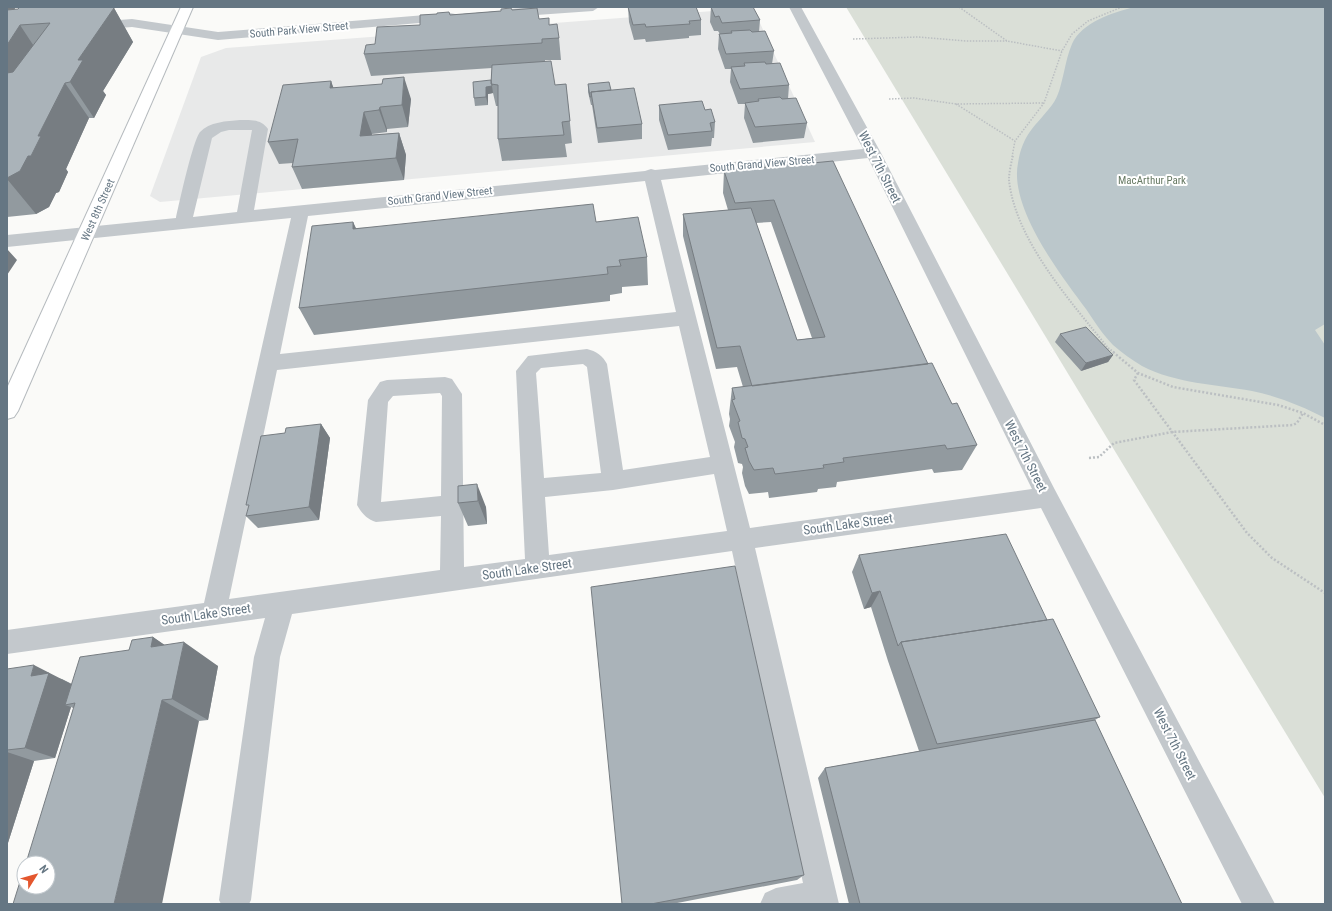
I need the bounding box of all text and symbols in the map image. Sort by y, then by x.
street label: South Park View Street [249,19,349,41]
street label: West 7th Street [855,129,905,206]
street label: South Grand View Street [709,153,815,175]
park label: MacArthur Park [1118,174,1186,187]
street label: West 8th Street [79,177,117,243]
street label: South Grand View Street [387,184,493,208]
street label: West 7th Street [1001,418,1051,495]
street label: South Lake Street [802,510,894,538]
street label: South Lake Street [481,555,573,583]
street label: South Lake Street [160,600,252,628]
street label: West 7th Street [1150,706,1200,783]
north arrow [16,855,56,895]
text: N [36,863,51,876]

